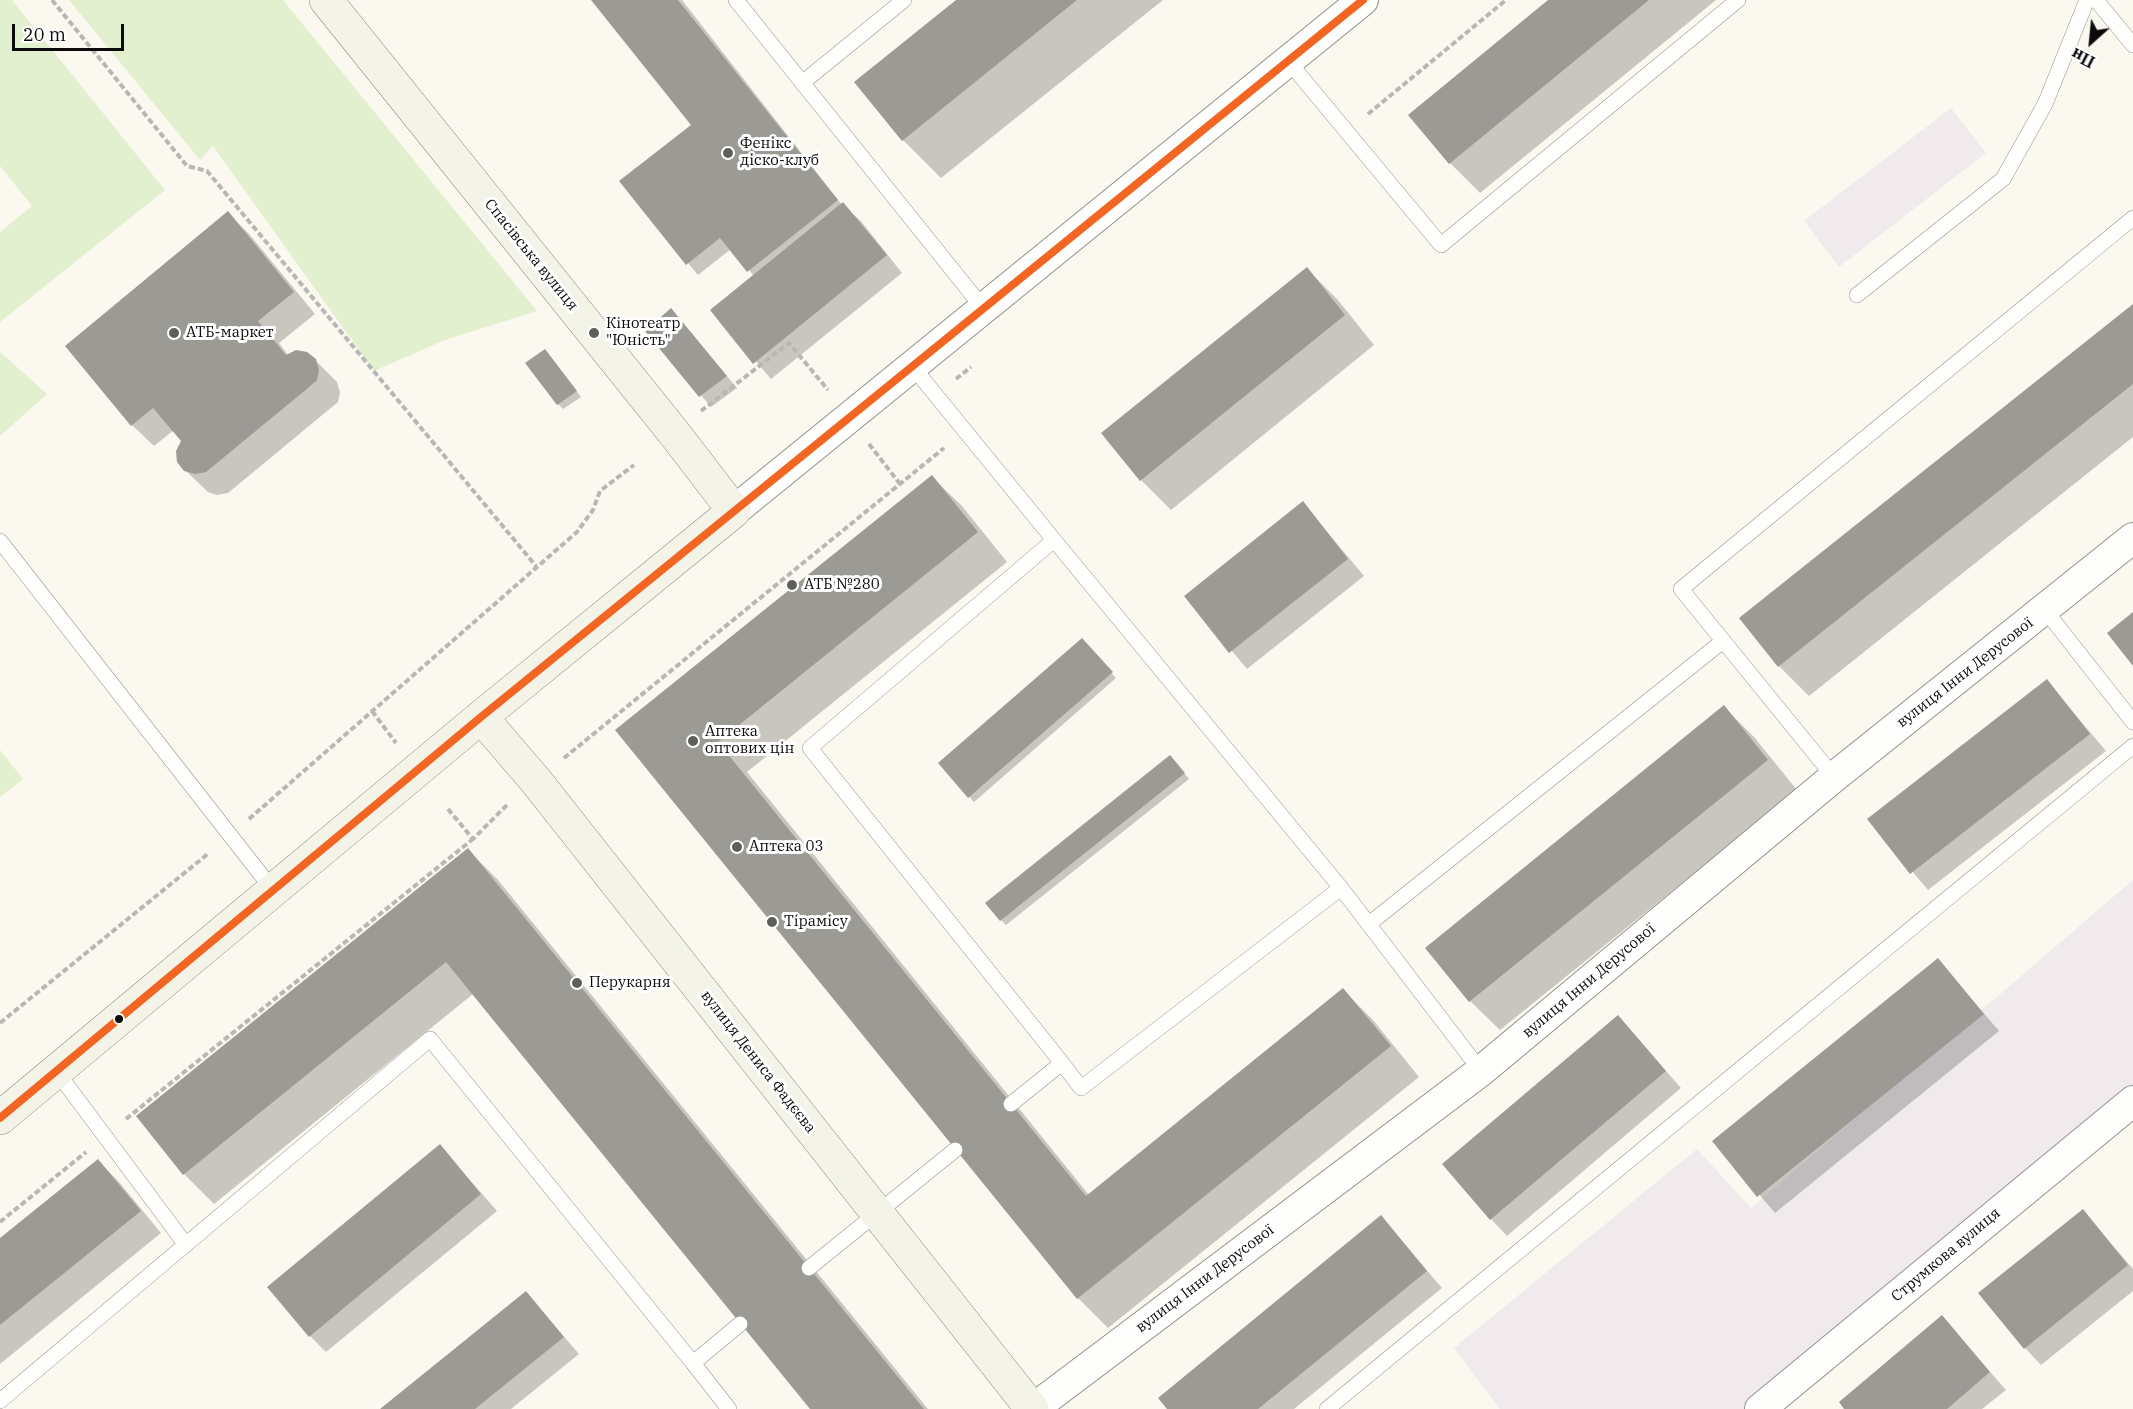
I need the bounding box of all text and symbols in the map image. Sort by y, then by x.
scale bar [15,12,128,50]
north arrow [2061,12,2121,72]
text: 20 m [23,23,66,46]
text: Пн [2068,44,2098,72]
place label: Фенікс діско-клуб [740,135,819,170]
marker: Фенікс діско-клуб [721,146,735,160]
street label: Спасівська вулиця [480,196,582,314]
place label: Кінотеатр "Юність" [606,315,680,350]
place label: АТБ-маркет [186,324,274,342]
marker: АТБ-маркет [167,326,181,340]
marker: Кінотеатр "Юність" [587,326,601,340]
place label: АТБ №280 [804,576,880,594]
marker: АТБ №280 [785,578,799,592]
street label: вулиця Інни Дерусової [1893,614,2037,732]
place label: Аптека оптових цін [705,723,794,758]
marker: Аптека оптових цін [686,734,700,748]
place label: Аптека 03 [749,838,823,856]
marker: Аптека 03 [730,840,744,854]
place label: Тірамісу [784,913,848,931]
marker: Тірамісу [765,915,779,929]
street label: вулиця Інни Дерусової [1519,920,1659,1042]
place label: Перукарня [589,974,671,992]
marker: Перукарня [570,976,584,990]
street label: вулиця Дениса Фадєєва [697,987,819,1137]
unlabelled marker [113,1013,125,1025]
street label: Струмкова вулиця [1888,1204,2004,1306]
street label: вулиця Інни Дерусової [1133,1221,1277,1337]

